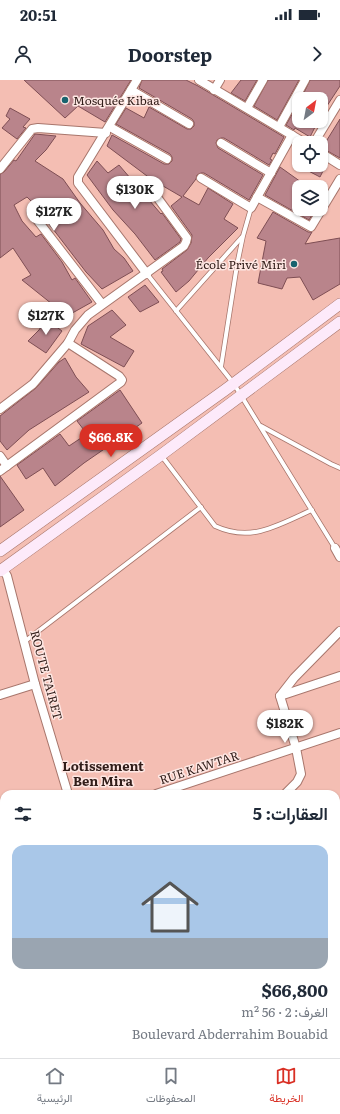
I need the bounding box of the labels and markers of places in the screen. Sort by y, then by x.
place label: Mosquée Kibaa [73,91,160,109]
marker: Mosquée Kibaa [60,95,70,105]
pin: $130K [107,176,163,210]
pin: $127K [26,198,82,232]
place label: École Privé Miri [195,255,286,273]
marker: École Privé Miri [289,259,299,269]
pin: $127K [18,302,74,336]
pin: $66.8K [78,424,144,458]
pin: $182K [257,710,313,744]

